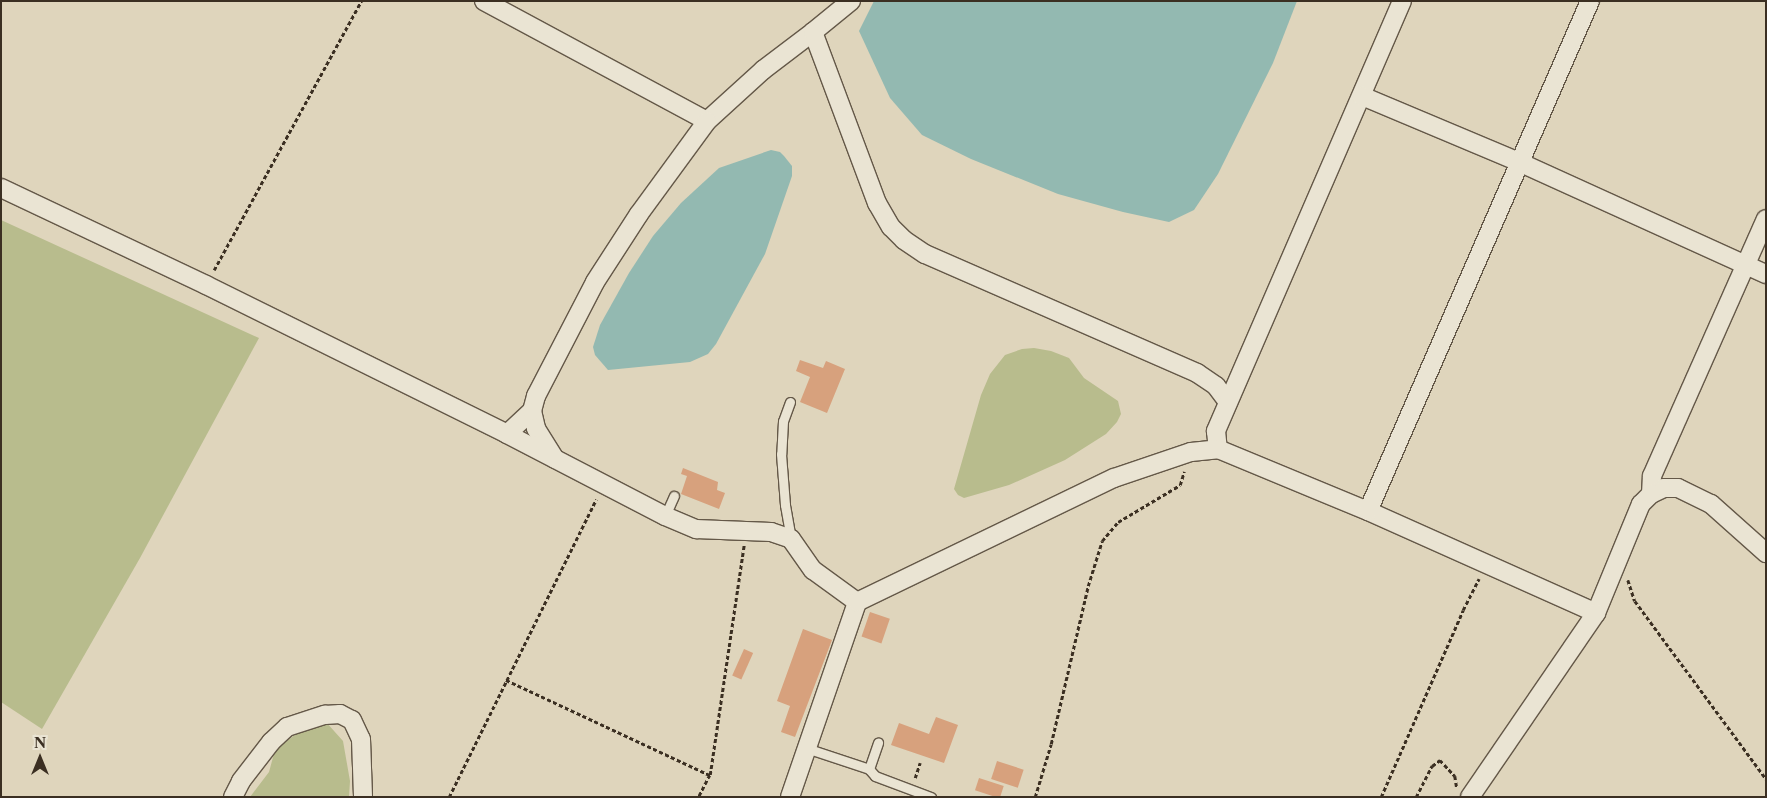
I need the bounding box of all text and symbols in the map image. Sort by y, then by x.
north arrow [15,733,65,783]
text: N [34,734,46,752]

